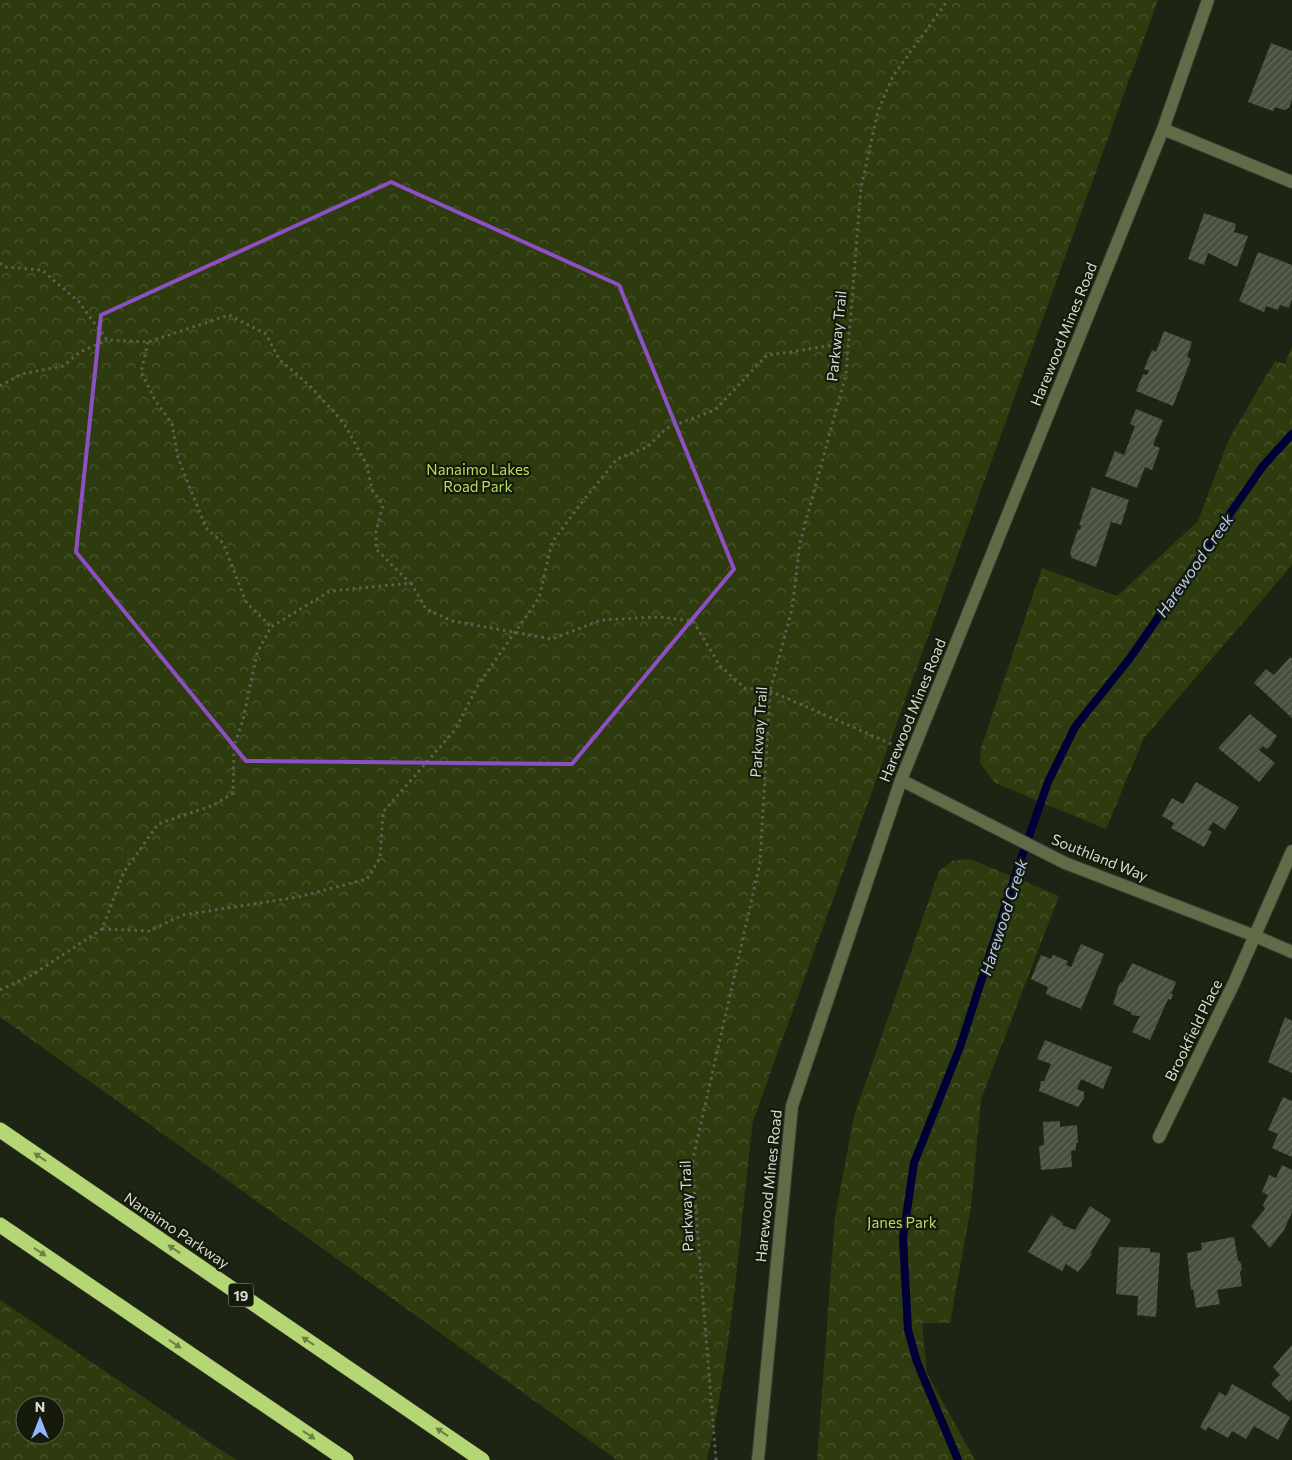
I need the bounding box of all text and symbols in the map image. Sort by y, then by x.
street label: Harewood Mines Road [1026,260,1100,408]
street label: Parkway Trail [822,290,850,382]
park label: Nanaimo Lakes Road Park [426,460,530,495]
water label: Harewood Creek [1151,510,1237,620]
street label: Harewood Mines Road [875,636,949,784]
street label: Parkway Trail [746,686,770,778]
street label: Southland Way [1049,829,1151,885]
water label: Harewood Creek [975,856,1031,978]
street label: Brookfield Place [1161,976,1225,1084]
street label: Harewood Mines Road [751,1109,785,1263]
one-way arrow [33,1152,46,1162]
street label: Parkway Trail [675,1160,697,1252]
street label: Nanaimo Parkway [121,1188,233,1272]
park label: Janes Park [867,1213,937,1231]
one-way arrow [167,1244,180,1254]
one-way arrow [34,1247,47,1257]
road number: 19 [228,1284,254,1306]
one-way arrow [301,1336,315,1346]
one-way arrow [168,1339,181,1348]
north arrow [15,1395,65,1445]
text: N [35,1398,45,1415]
one-way arrow [435,1428,449,1437]
one-way arrow [302,1430,316,1440]

